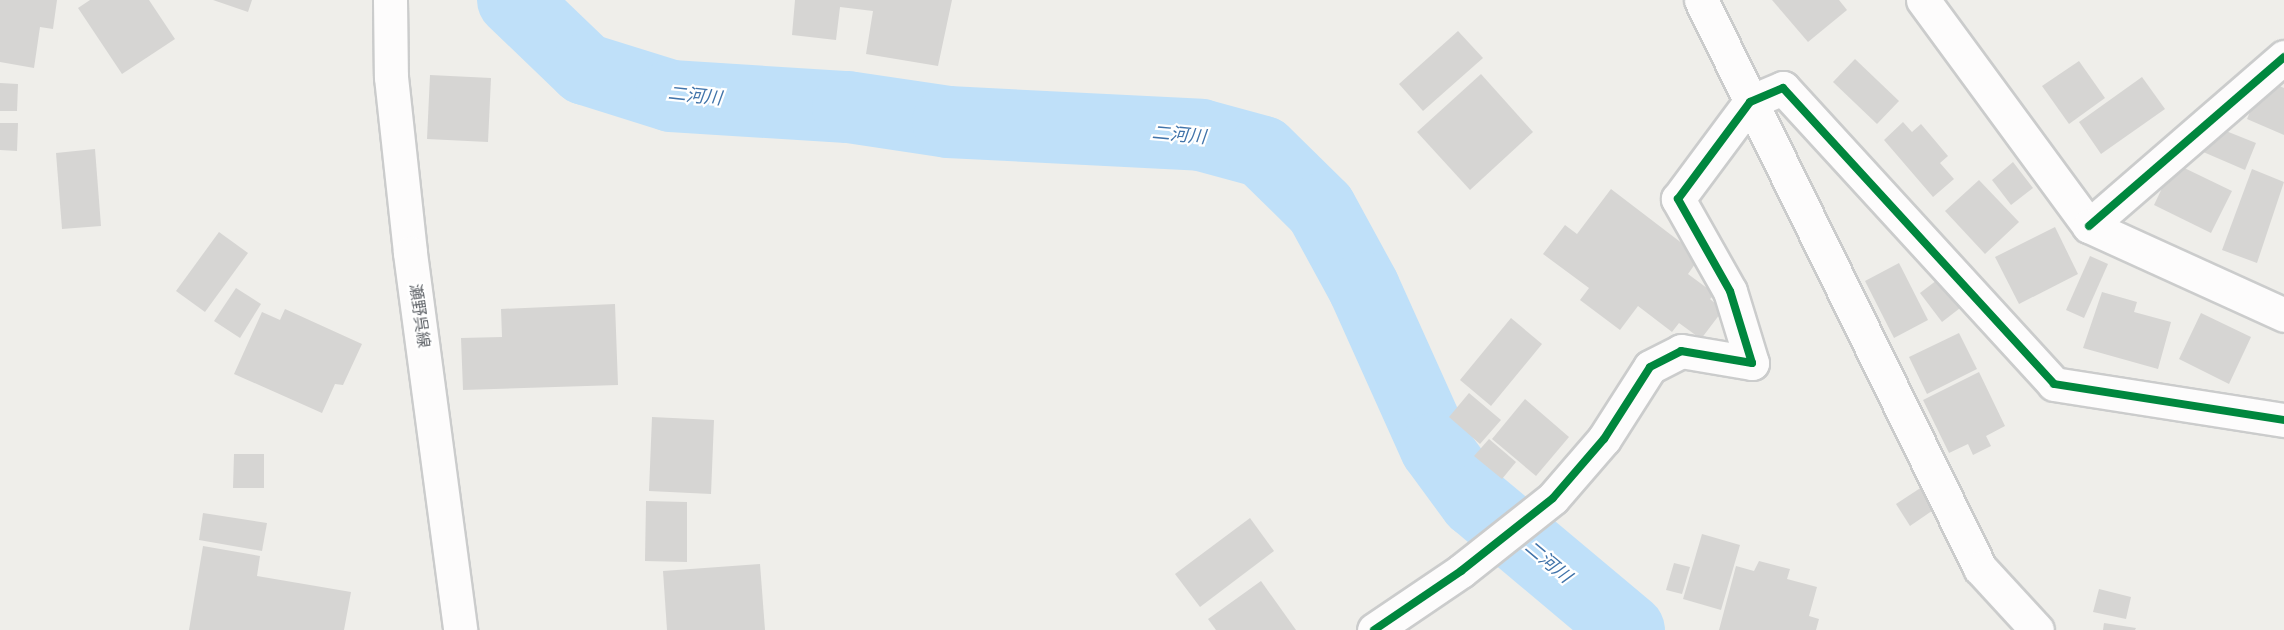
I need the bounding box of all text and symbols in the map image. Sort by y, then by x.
water label: 二河川 [667,82,723,110]
water label: 二河川 [1151,122,1207,148]
street label: 瀬野呉線 [405,283,433,349]
water label: 二河川 [1520,536,1576,588]

